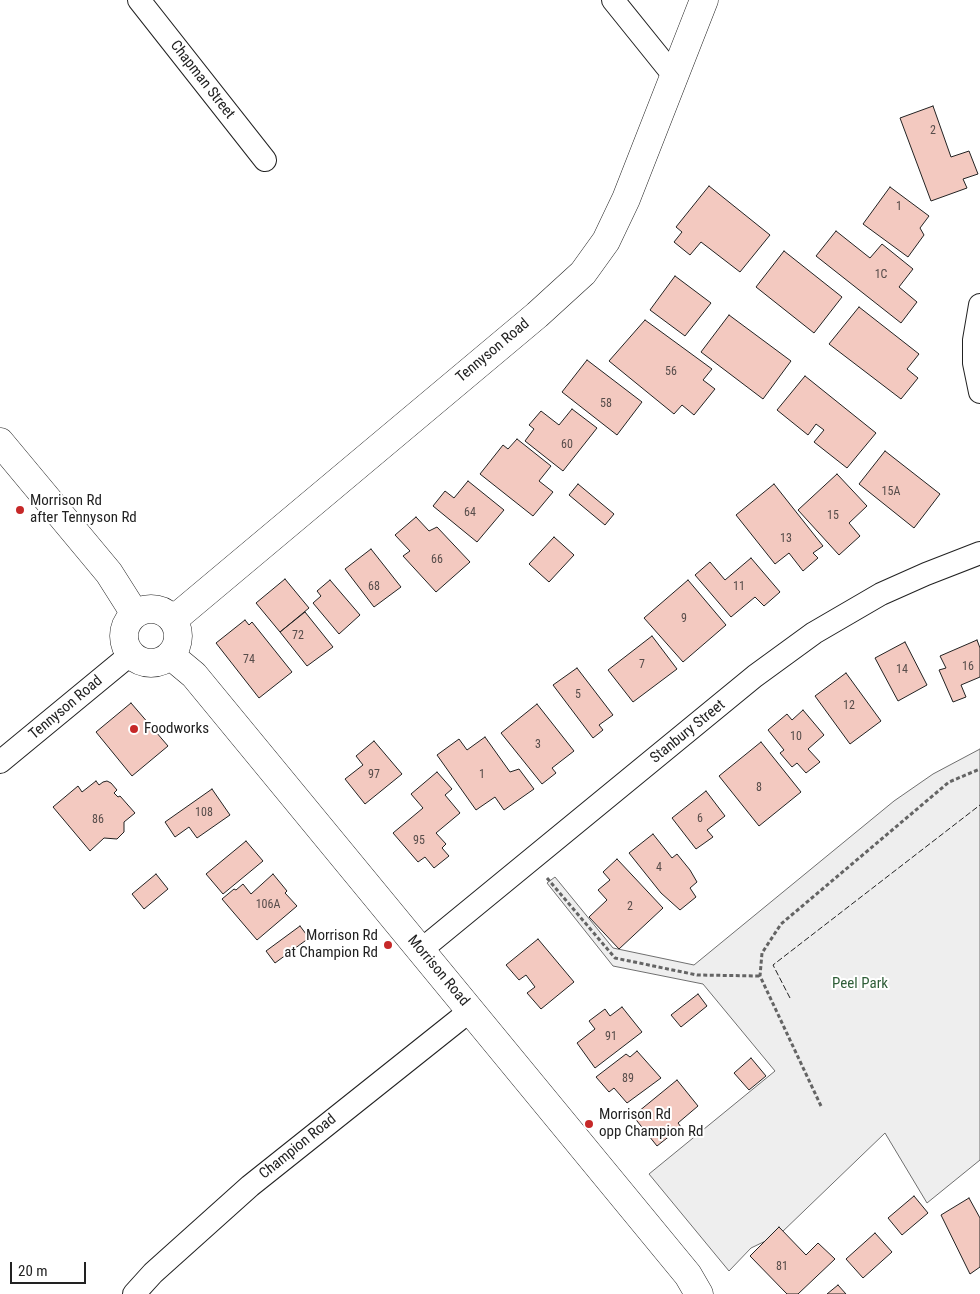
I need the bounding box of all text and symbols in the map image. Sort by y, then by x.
street label: Chapman Street [166,37,238,123]
house number: 2 [930,124,936,138]
house number: 1 [896,200,902,214]
house number: 1C [875,268,887,282]
street label: Tennyson Road [453,315,533,387]
house number: 56 [665,365,677,379]
house number: 58 [600,397,612,411]
house number: 60 [561,438,573,452]
house number: 15A [882,485,900,499]
place label: Morrison Rd after Tennyson Rd [30,492,137,527]
marker: Morrison Rd after Tennyson Rd [14,504,26,516]
house number: 64 [464,506,476,520]
house number: 15 [827,509,839,523]
house number: 13 [780,532,792,546]
house number: 66 [431,553,443,567]
house number: 68 [368,580,380,594]
house number: 11 [733,580,745,594]
house number: 9 [681,612,687,626]
house number: 72 [292,629,304,643]
house number: 74 [243,653,255,667]
house number: 7 [639,658,645,672]
house number: 16 [962,660,974,674]
house number: 14 [896,663,908,677]
street label: Tennyson Road [26,672,106,744]
house number: 5 [575,688,581,702]
street label: Stanbury Street [647,696,729,768]
house number: 12 [843,699,855,713]
place label: Foodworks [144,720,209,738]
marker: Foodworks [128,723,140,735]
house number: 10 [790,730,802,744]
house number: 3 [535,738,541,752]
house number: 97 [368,768,380,782]
house number: 1 [479,768,485,782]
house number: 8 [756,781,762,795]
house number: 108 [195,806,213,820]
house number: 6 [697,812,703,826]
house number: 86 [92,813,104,827]
house number: 95 [413,834,425,848]
house number: 4 [656,861,662,875]
house number: 106A [256,898,280,912]
house number: 2 [627,900,633,914]
place label: Morrison Rd at Champion Rd [284,927,378,962]
street label: Morrison Road [403,932,473,1010]
marker: Morrison Rd at Champion Rd [382,939,394,951]
park label: Peel Park [832,975,888,993]
house number: 91 [605,1030,617,1044]
house number: 89 [622,1072,634,1086]
place label: Morrison Rd opp Champion Rd [599,1106,703,1141]
street label: Champion Road [256,1111,340,1183]
marker: Morrison Rd opp Champion Rd [583,1118,595,1130]
scale bar [12,1252,89,1284]
house number: 81 [776,1260,788,1274]
text: 20 m [18,1262,48,1280]

